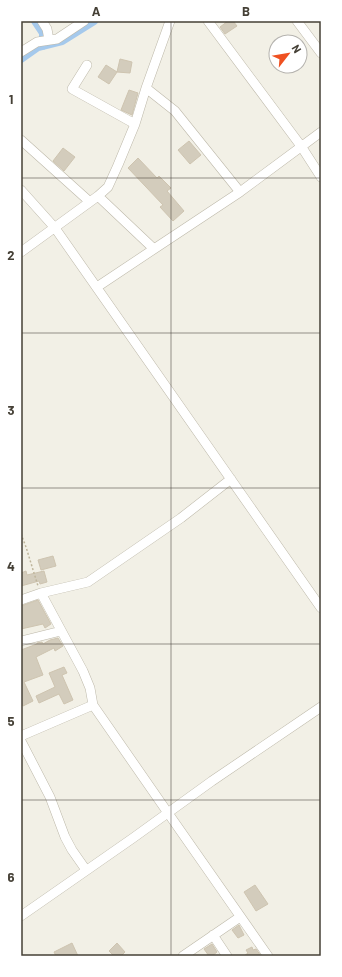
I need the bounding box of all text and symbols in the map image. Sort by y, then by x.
text: A [92,3,101,19]
text: B [242,3,250,19]
north arrow [268,34,308,74]
text: N [290,42,304,55]
text: 1 [9,91,13,107]
text: 2 [7,247,15,263]
text: 3 [7,402,15,418]
text: 4 [7,558,15,574]
text: 5 [7,713,15,729]
text: 6 [8,869,15,885]

